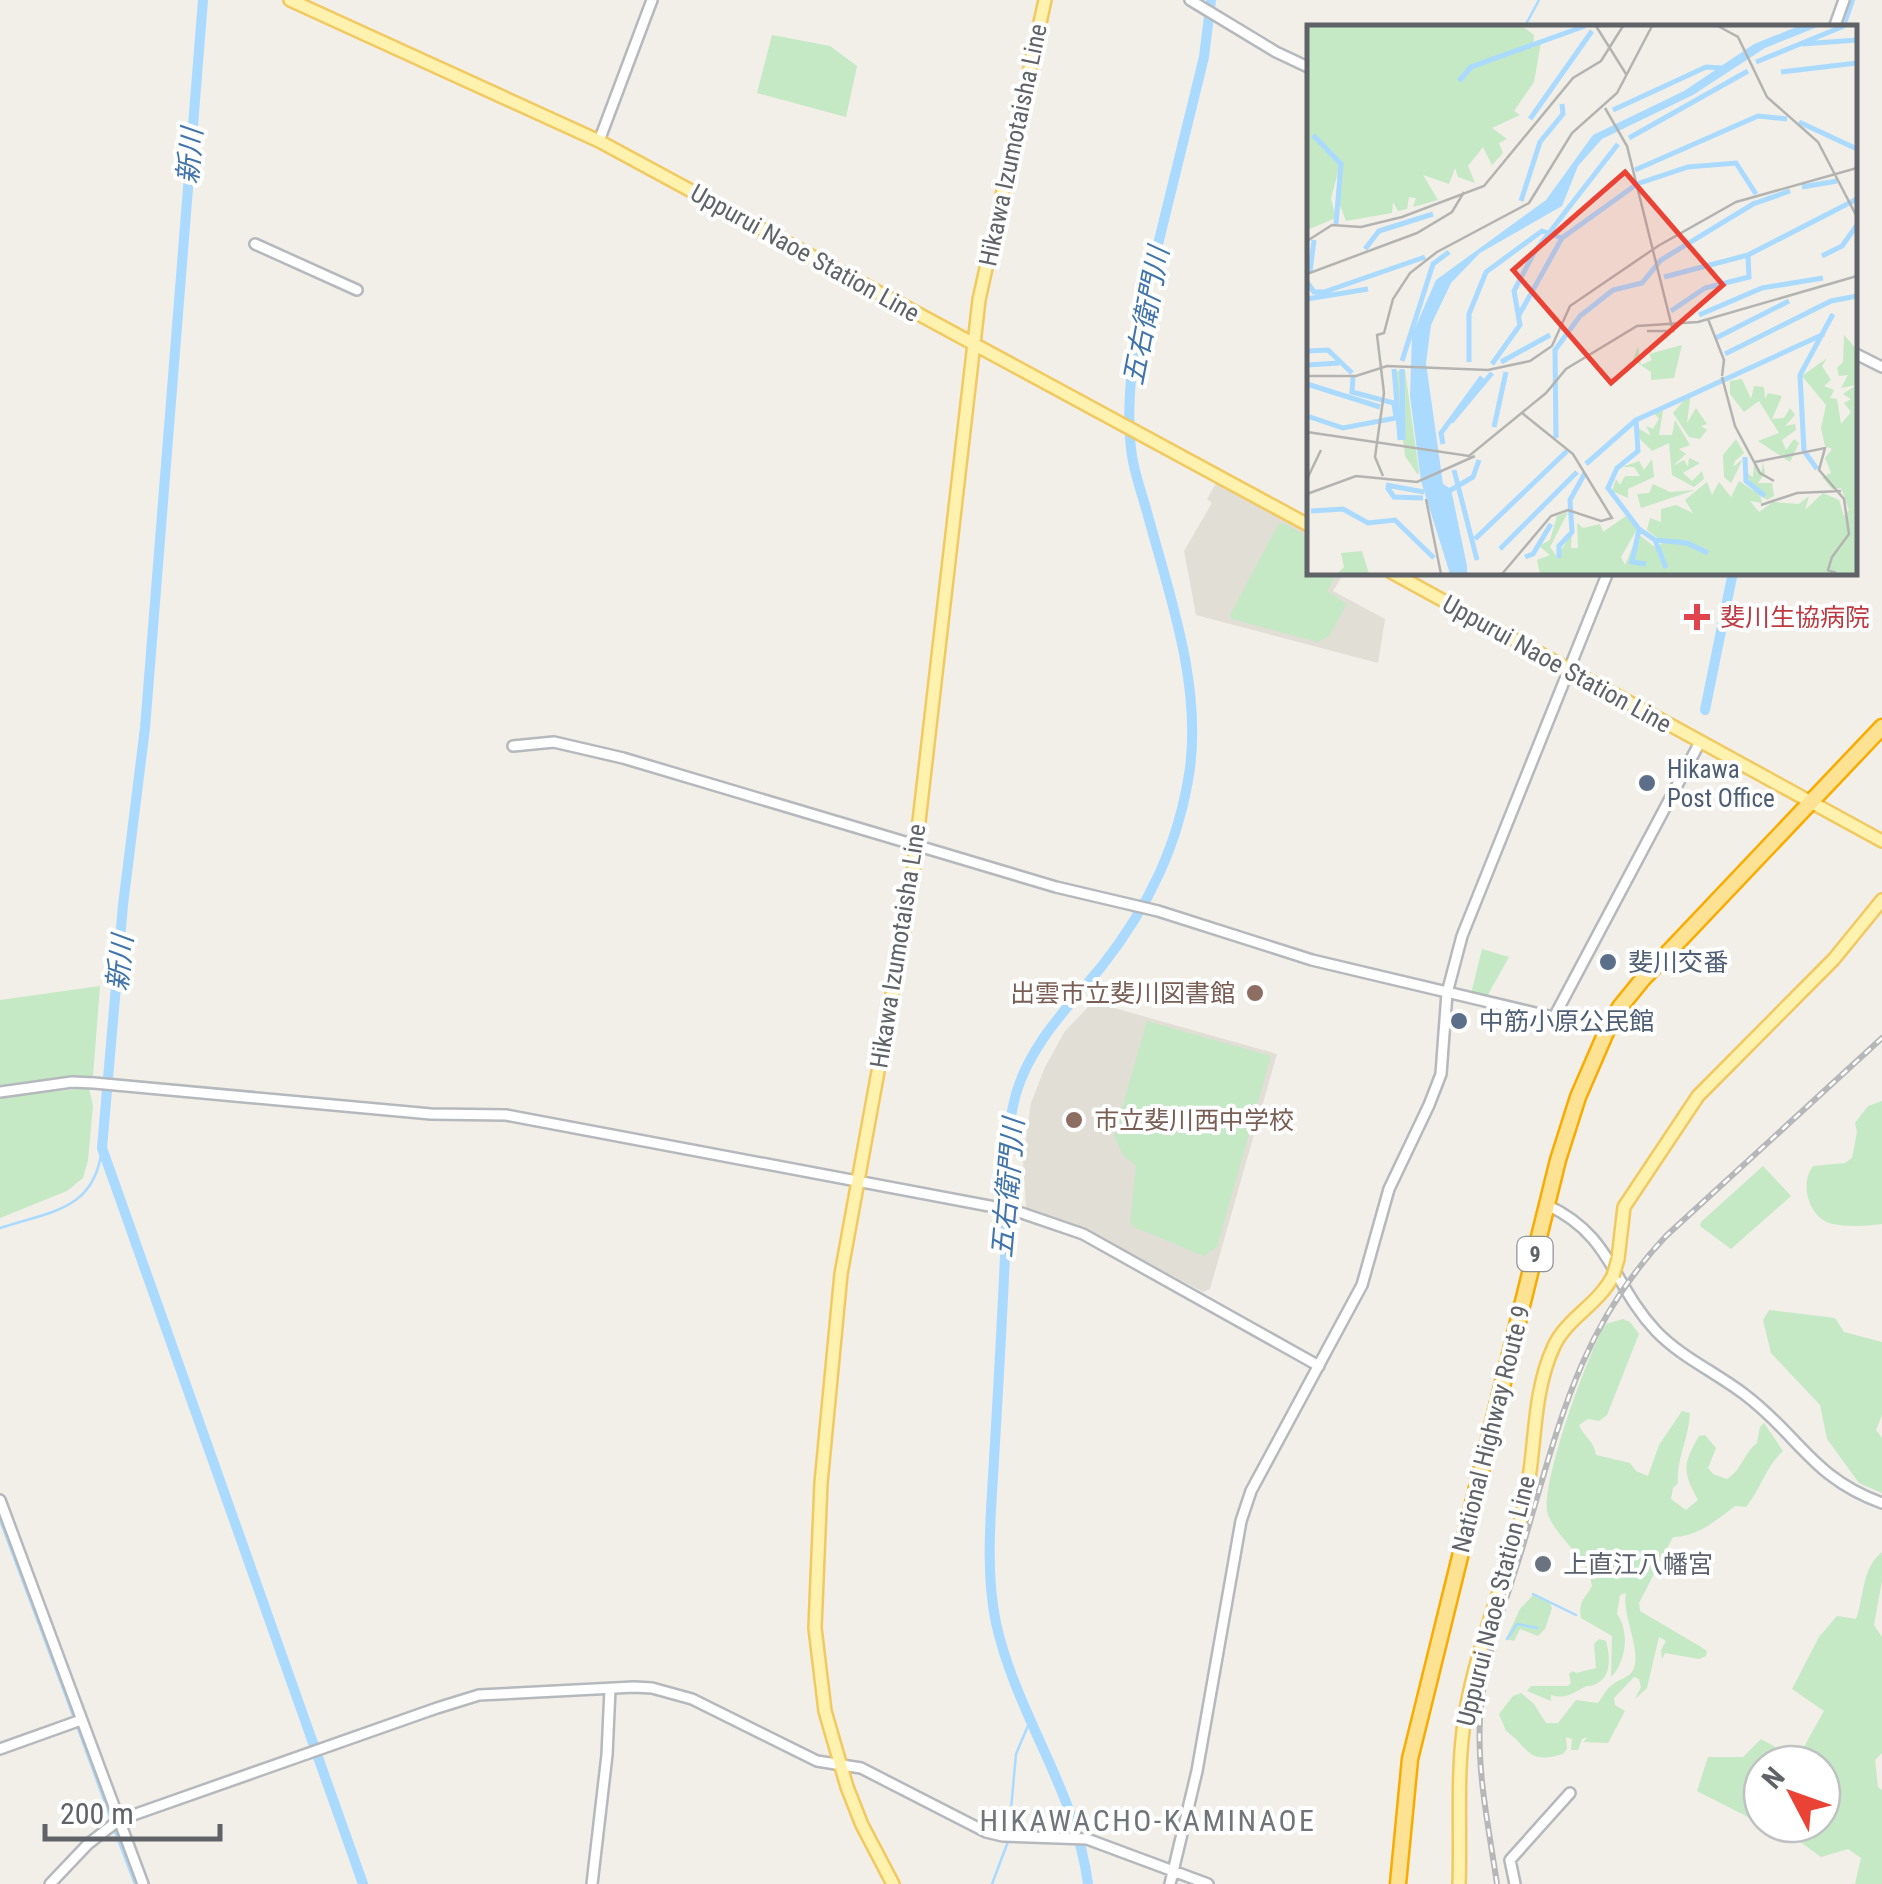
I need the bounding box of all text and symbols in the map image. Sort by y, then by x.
street label: Hikawa Izumotaisha Line [973,21,1053,269]
inset map [1307,25,1857,575]
water label: 新川 [171,124,209,185]
street label: Uppurui Naoe Station Line [686,178,924,328]
water label: 五右衛門川 [1116,241,1176,388]
street label: Uppurui Naoe Station Line [1438,589,1676,739]
place label: 斐川生協病院 [1720,603,1870,632]
marker: 斐川生協病院 [1684,604,1710,630]
place label: Hikawa Post Office [1667,755,1775,813]
marker: Hikawa Post Office [1636,772,1658,794]
street label: Hikawa Izumotaisha Line [864,822,932,1070]
water label: 新川 [101,930,140,993]
place label: 斐川交番 [1628,948,1728,977]
marker: 斐川交番 [1597,951,1619,973]
place label: 出雲市立斐川図書館 [1010,979,1235,1008]
marker: 出雲市立斐川図書館 [1244,982,1266,1004]
place label: 中筋小原公民館 [1479,1007,1654,1036]
marker: 中筋小原公民館 [1448,1010,1470,1032]
place label: 市立斐川西中学校 [1094,1106,1294,1135]
marker: 市立斐川西中学校 [1063,1109,1085,1131]
water label: 五右衛門川 [985,1114,1031,1259]
road number: 9 [1518,1237,1552,1271]
street label: National Highway Route 9 [1446,1302,1536,1556]
street label: Uppurui Naoe Station Line [1451,1473,1541,1729]
place label: 上直江八幡宮 [1563,1550,1713,1579]
marker: 上直江八幡宮 [1532,1553,1554,1575]
north arrow [1742,1744,1842,1844]
text: N [1755,1761,1792,1795]
scale bar [45,1779,220,1841]
text: 200 m [60,1796,134,1831]
district label: HIKAWACHO-KAMINAOE [980,1803,1316,1838]

